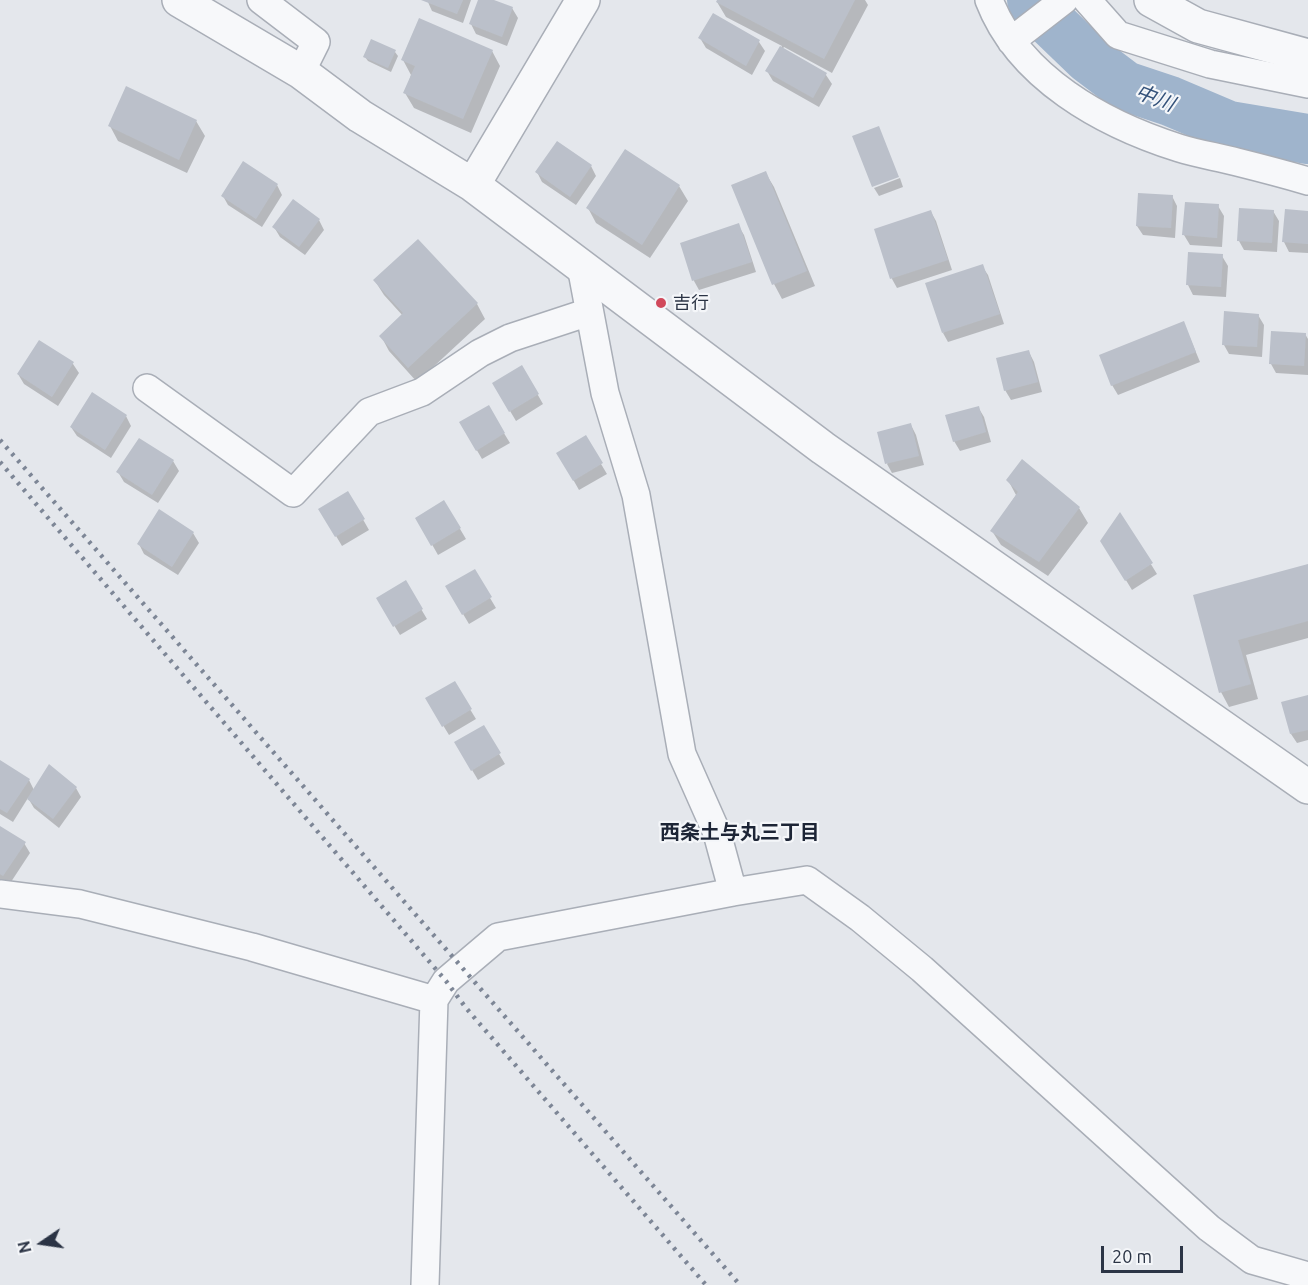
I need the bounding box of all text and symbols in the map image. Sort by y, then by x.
water label: 中川 [1132,80,1178,116]
place label: 吉行 [673,292,709,314]
marker: 吉行 [654,296,668,310]
district label: 西条土与丸三丁目 [660,820,820,844]
north arrow [12,1213,72,1273]
scale bar [1104,1234,1186,1272]
text: N [14,1239,35,1255]
text: 20 m [1112,1246,1152,1266]

